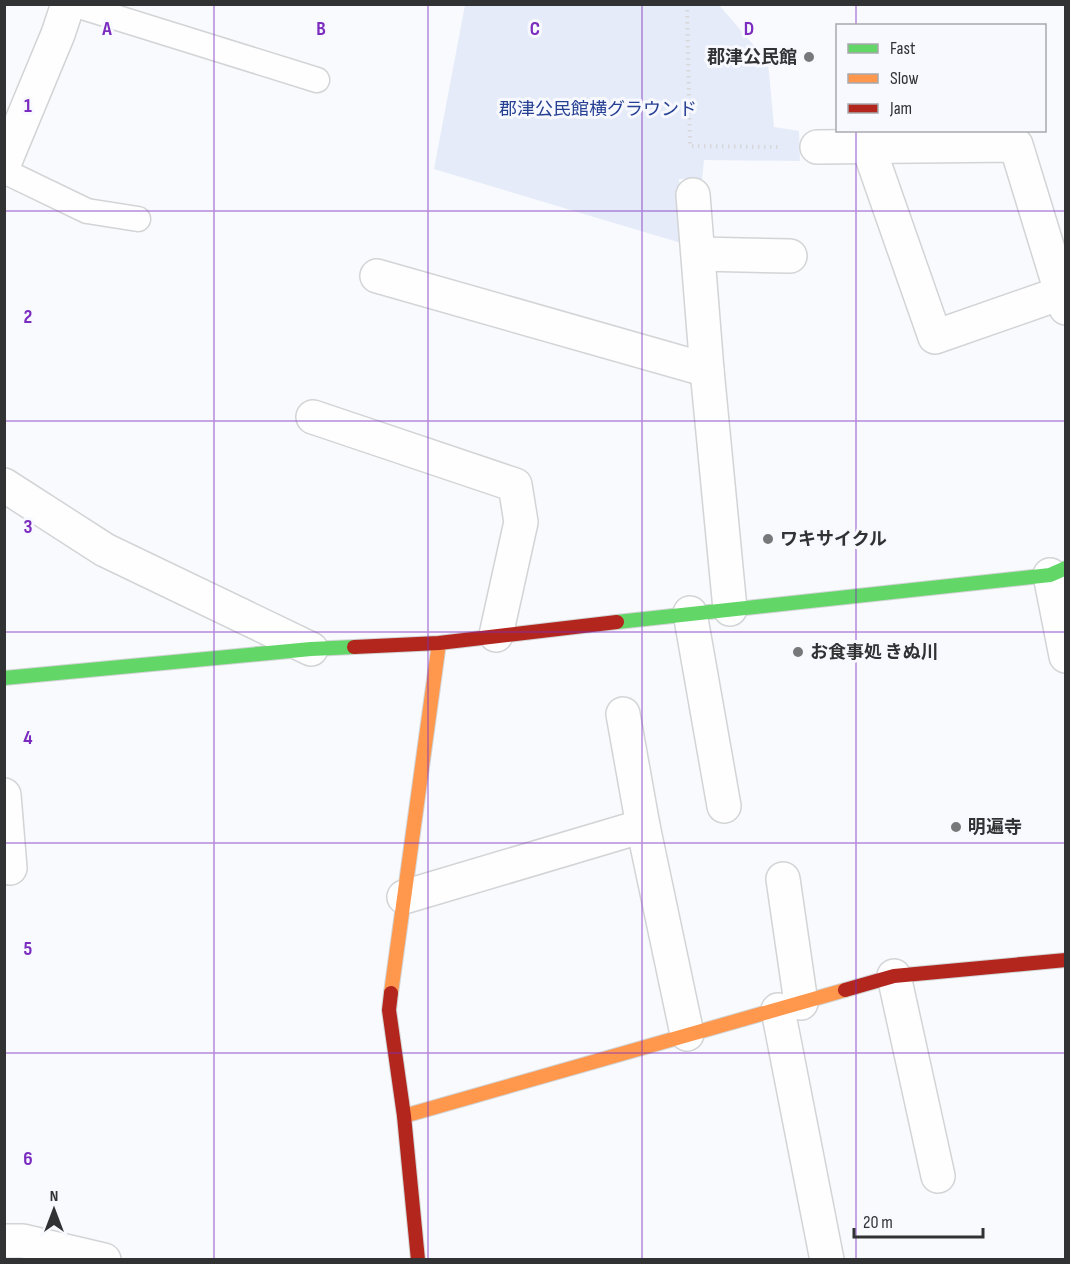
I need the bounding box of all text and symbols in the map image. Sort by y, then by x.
text: A [101,17,112,41]
text: B [316,17,326,41]
text: C [530,17,540,41]
text: D [744,17,754,41]
legend [836,24,1046,132]
text: Fast [890,38,916,59]
place label: 郡津公民館 [707,47,797,68]
marker: 郡津公民館 [802,50,816,64]
text: Slow [890,68,919,89]
text: 1 [24,94,32,118]
text: Jam [889,98,912,119]
park label: 郡津公民館横グラウンド [499,99,697,120]
text: 2 [24,305,32,329]
text: 3 [24,515,33,539]
place label: ワキサイクル [780,529,887,550]
marker: ワキサイクル [761,532,775,546]
place label: お食事処 きぬ川 [810,642,939,663]
marker: お食事処 きぬ川 [791,645,805,659]
text: 4 [23,726,33,750]
place label: 明遍寺 [968,817,1022,838]
marker: 明遍寺 [949,820,963,834]
text: 5 [24,937,33,961]
text: 6 [23,1147,33,1171]
north arrow [24,1180,84,1240]
text: N [50,1187,58,1206]
scale bar [854,1201,983,1239]
text: 20 m [863,1212,893,1233]

